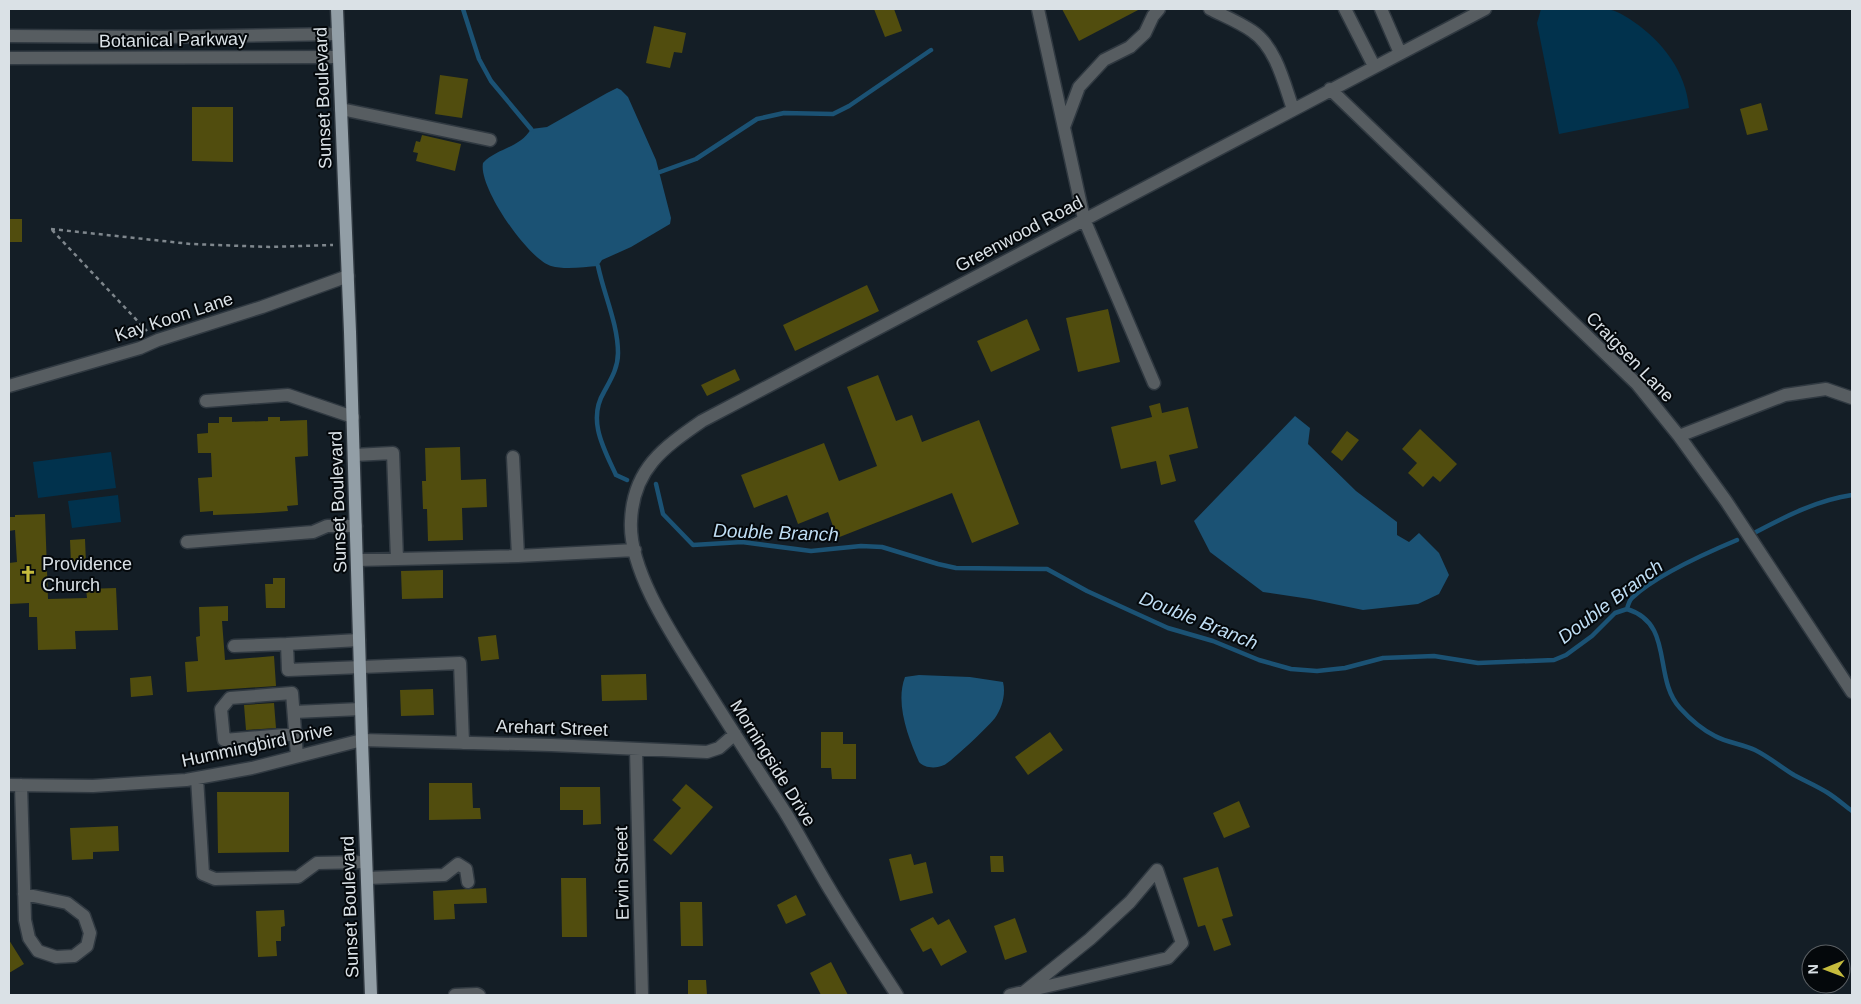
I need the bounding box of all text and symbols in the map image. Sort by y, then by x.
street label: Sunset Boulevard [311,27,335,169]
street label: Botanical Parkway [99,29,247,51]
street label: Greenwood Road [952,192,1086,276]
street label: Kay Koon Lane [112,288,236,346]
street label: Craigsen Lane [1582,308,1678,406]
street label: Sunset Boulevard [326,431,350,573]
water label: Double Branch [713,520,839,545]
place label: Providence Church [42,554,132,595]
water label: Double Branch [1554,555,1667,648]
church icon: Providence Church [18,564,38,584]
water label: Double Branch [1137,587,1261,654]
street label: Morningside Drive [726,696,820,830]
street label: Arehart Street [496,716,608,740]
street label: Hummingbird Drive [180,719,334,771]
street label: Ervin Street [611,826,633,920]
street label: Sunset Boulevard [338,836,362,978]
north arrow [1801,944,1851,994]
text: N [1805,964,1821,974]

